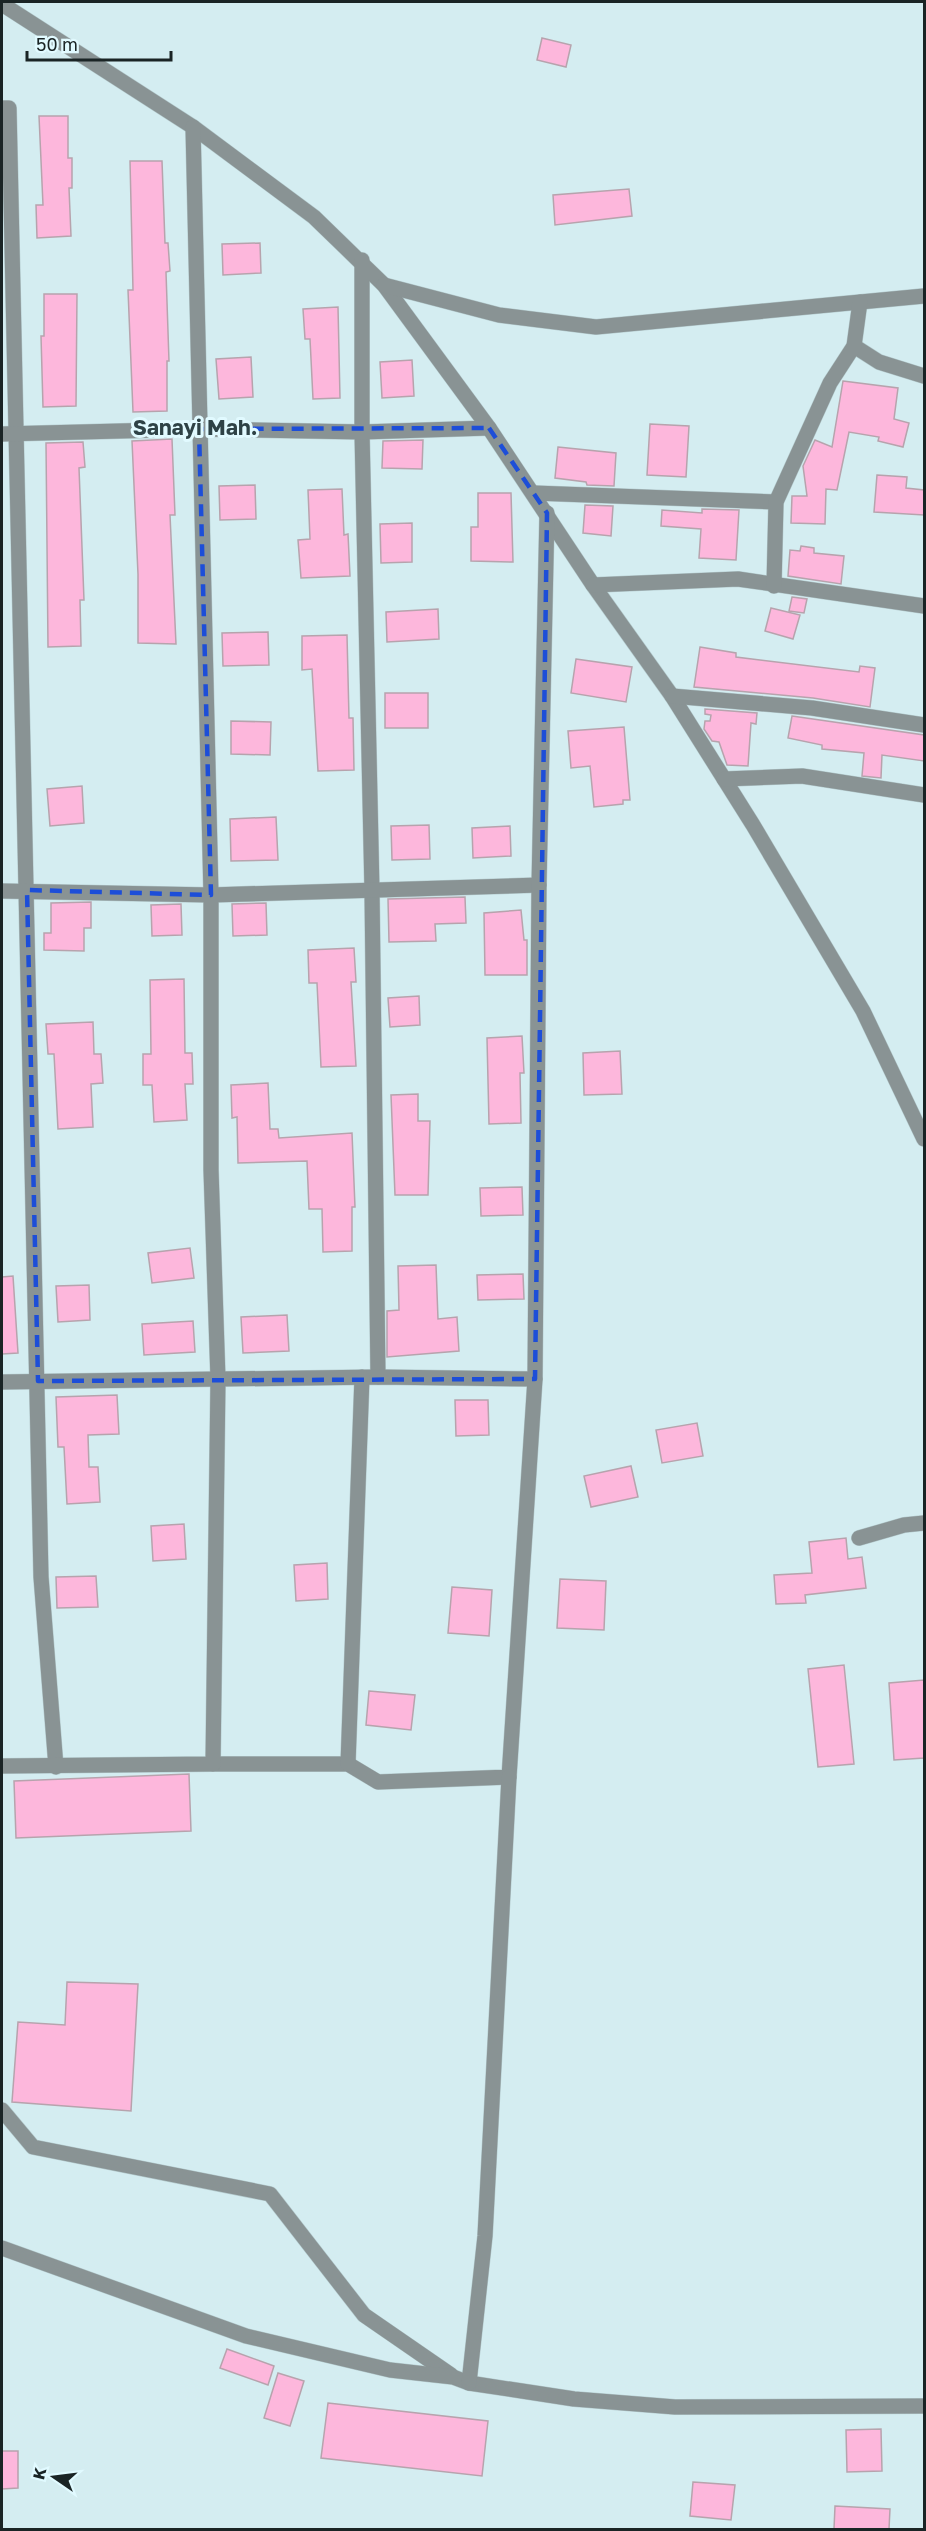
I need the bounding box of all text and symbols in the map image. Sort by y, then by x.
scale bar [27,24,171,62]
text: 50 m [36,33,78,55]
district label: Sanayi Mah. [133,414,257,440]
north arrow [24,2447,84,2507]
text: K [28,2465,51,2481]

